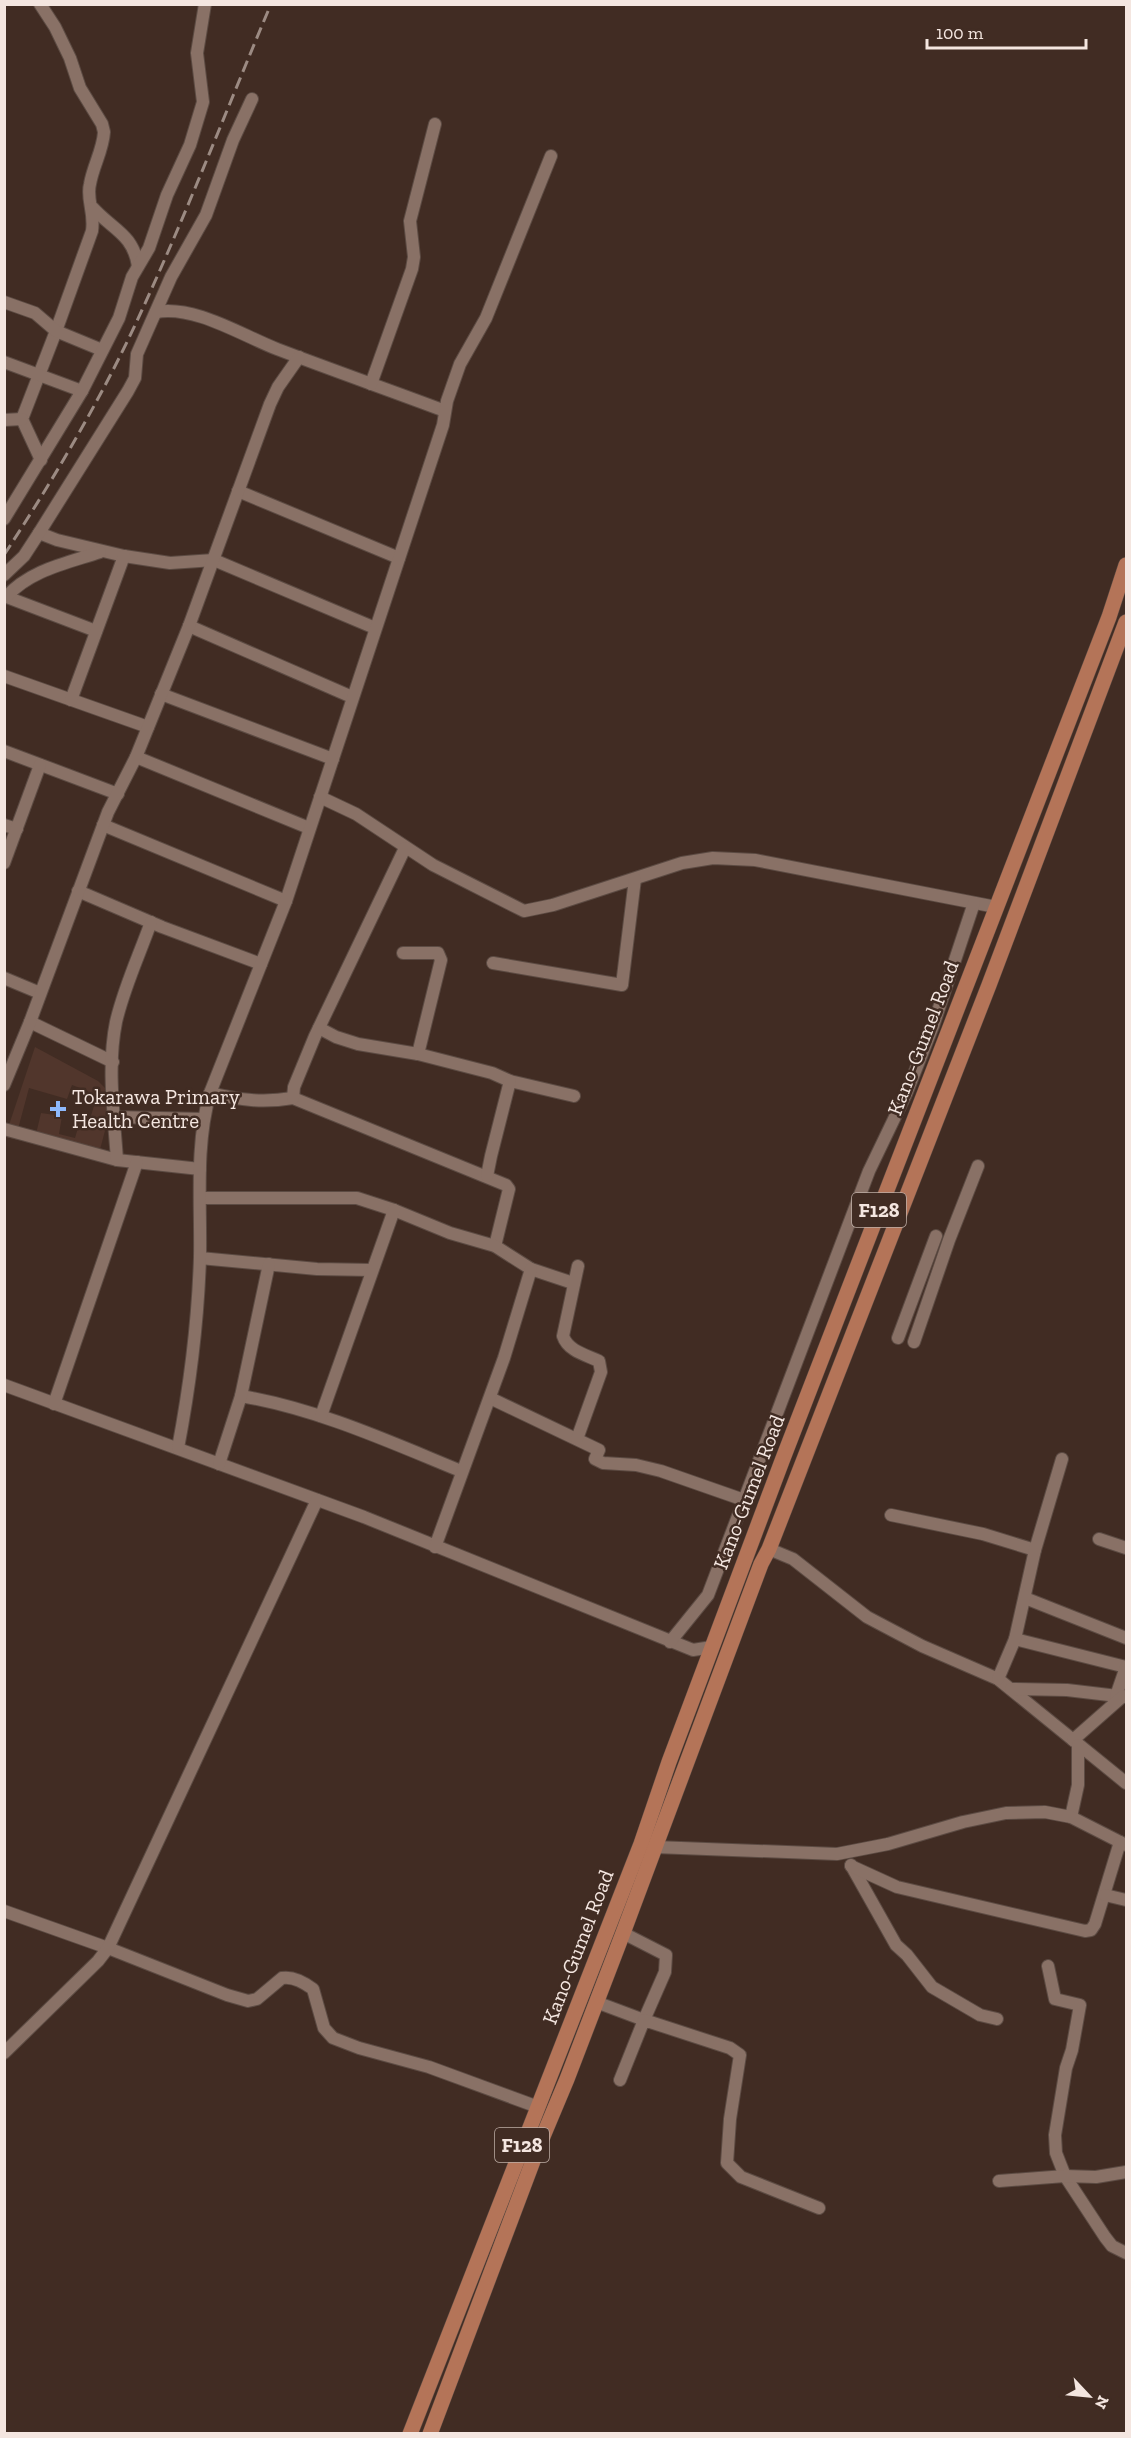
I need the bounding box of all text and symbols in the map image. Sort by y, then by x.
scale bar [927,12,1086,50]
text: 100 m [936,22,984,44]
street label: Kano-Gumel Road [882,957,964,1119]
place label: Tokarawa Primary Health Centre [72,1084,240,1133]
marker: Tokarawa Primary Health Centre [49,1100,67,1118]
road number: F128 [852,1193,906,1227]
street label: Kano-Gumel Road [708,1411,790,1573]
street label: Kano-Gumel Road [537,1866,619,2028]
road number: F128 [495,2128,549,2162]
north arrow [1059,2366,1119,2426]
text: N [1091,2393,1113,2412]

